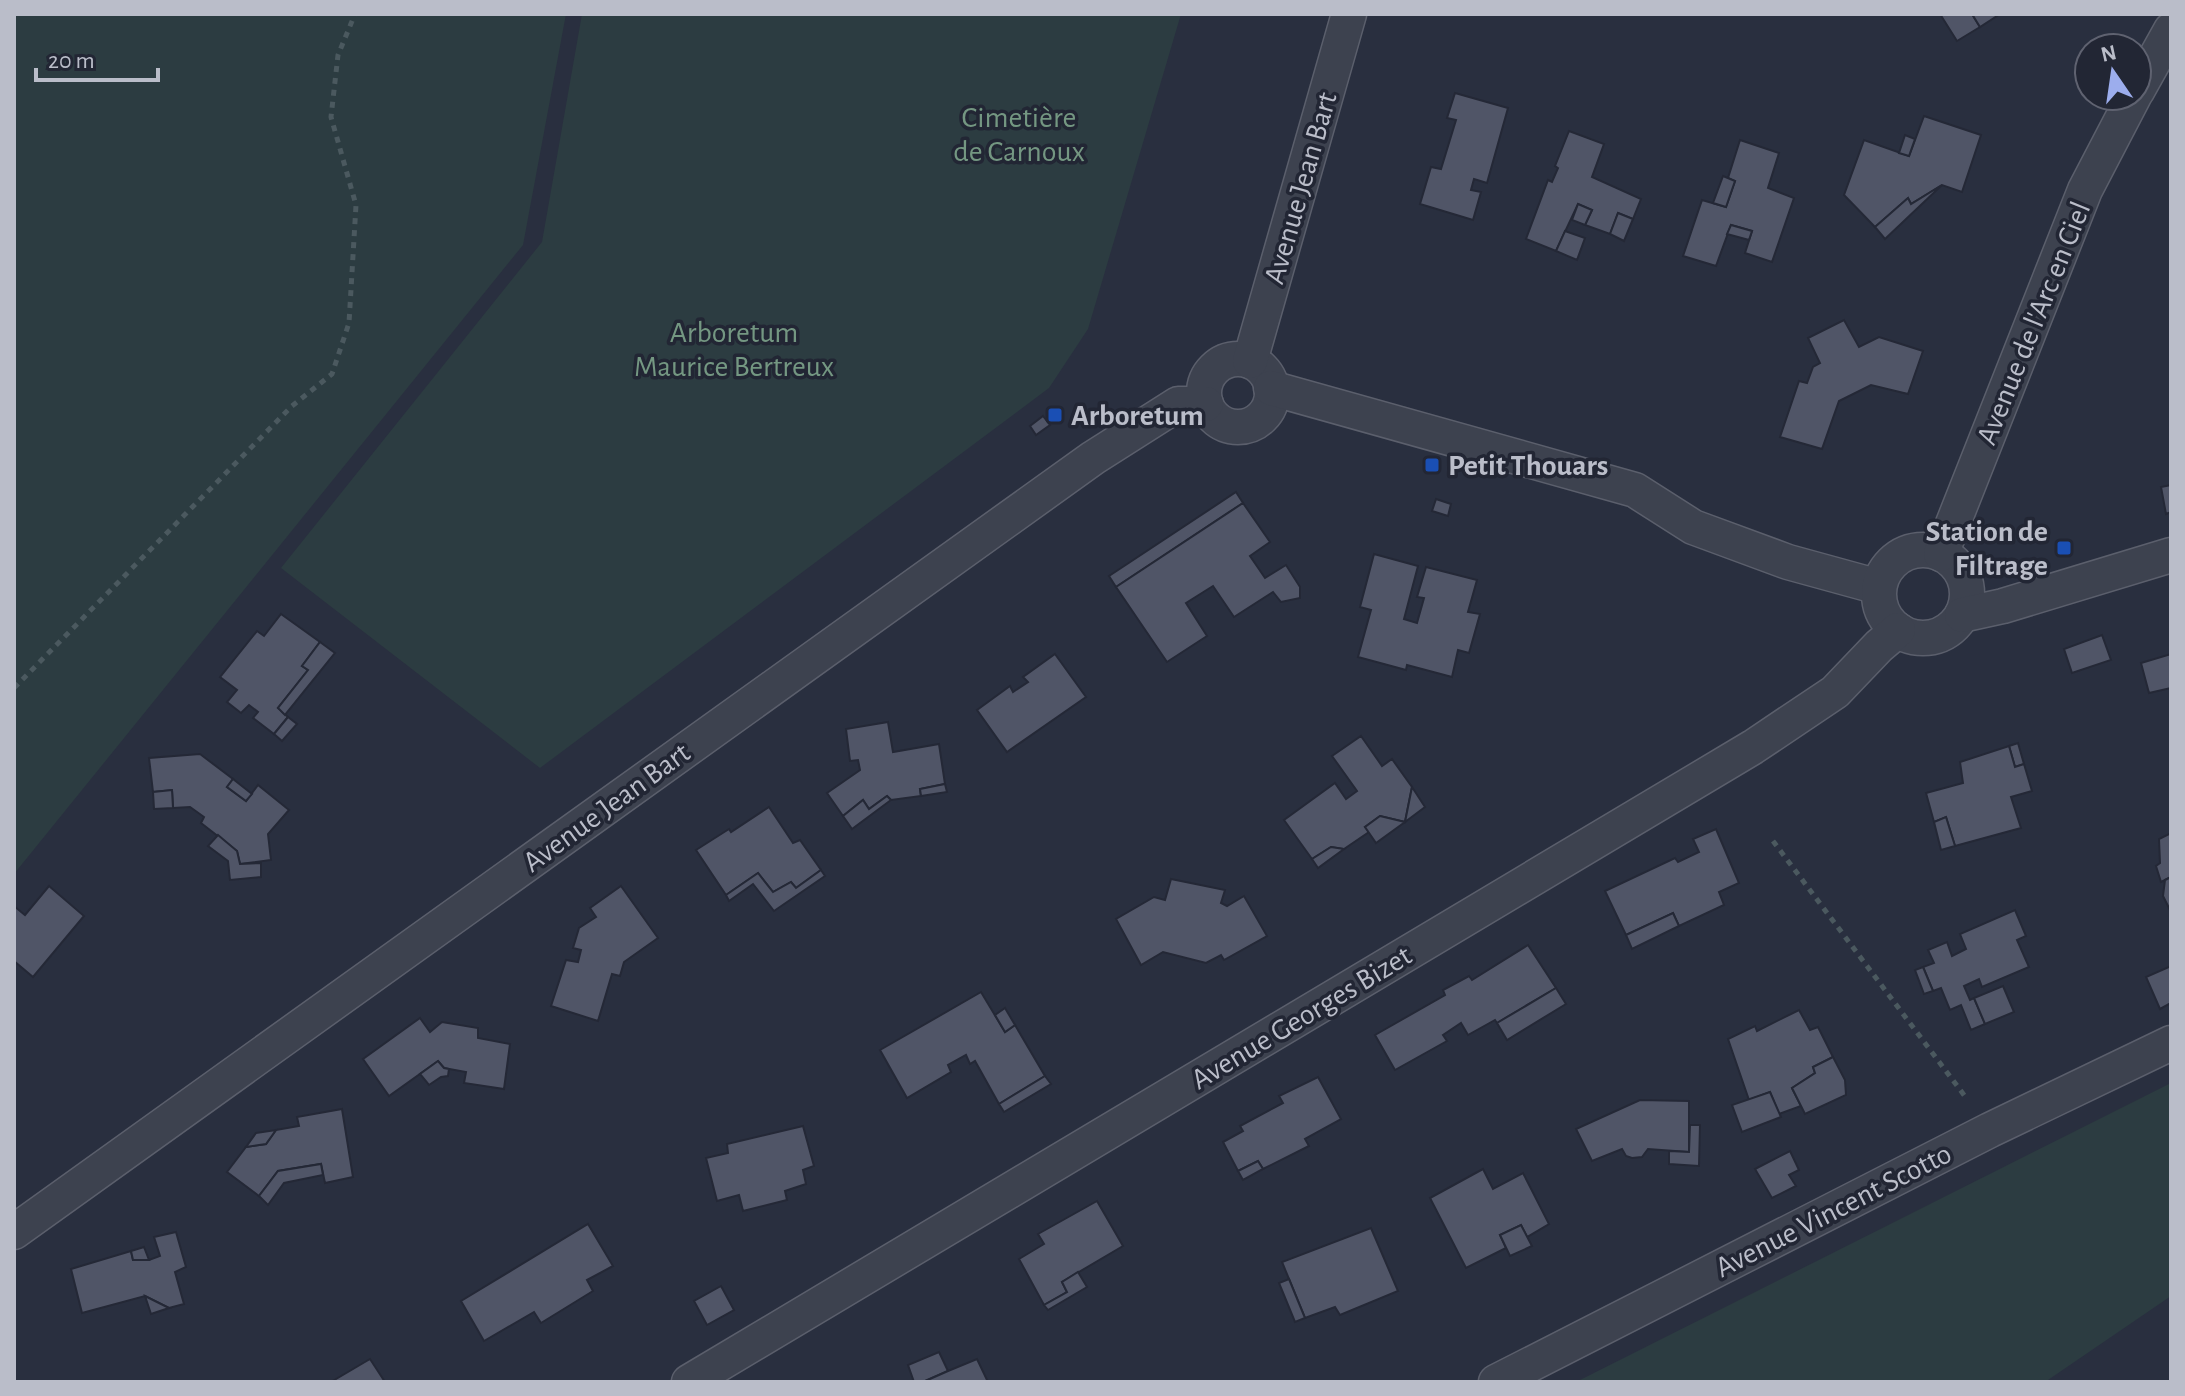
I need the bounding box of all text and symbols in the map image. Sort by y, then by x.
scale bar [36,32,158,82]
north arrow [2073,32,2153,112]
text: N [2099,41,2119,66]
text: 20 m [48,49,95,73]
street label: Avenue Jean Bart [1259,89,1343,288]
park label: Cimetière de Carnoux [953,103,1085,167]
street label: Avenue de l'Arc en Ciel [1972,198,2096,449]
park label: Arboretum Maurice Bertreux [634,318,834,382]
place label: Arboretum [1071,401,1204,431]
marker: Arboretum [1046,406,1064,424]
place label: Petit Thouars [1448,451,1608,481]
marker: Petit Thouars [1423,456,1441,474]
place label: Station de Filtrage [1926,517,2048,581]
marker: Station de Filtrage [2055,539,2073,557]
street label: Avenue Jean Bart [518,737,696,878]
street label: Avenue Georges Bizet [1186,940,1417,1095]
street label: Avenue Vincent Scotto [1710,1138,1956,1283]

